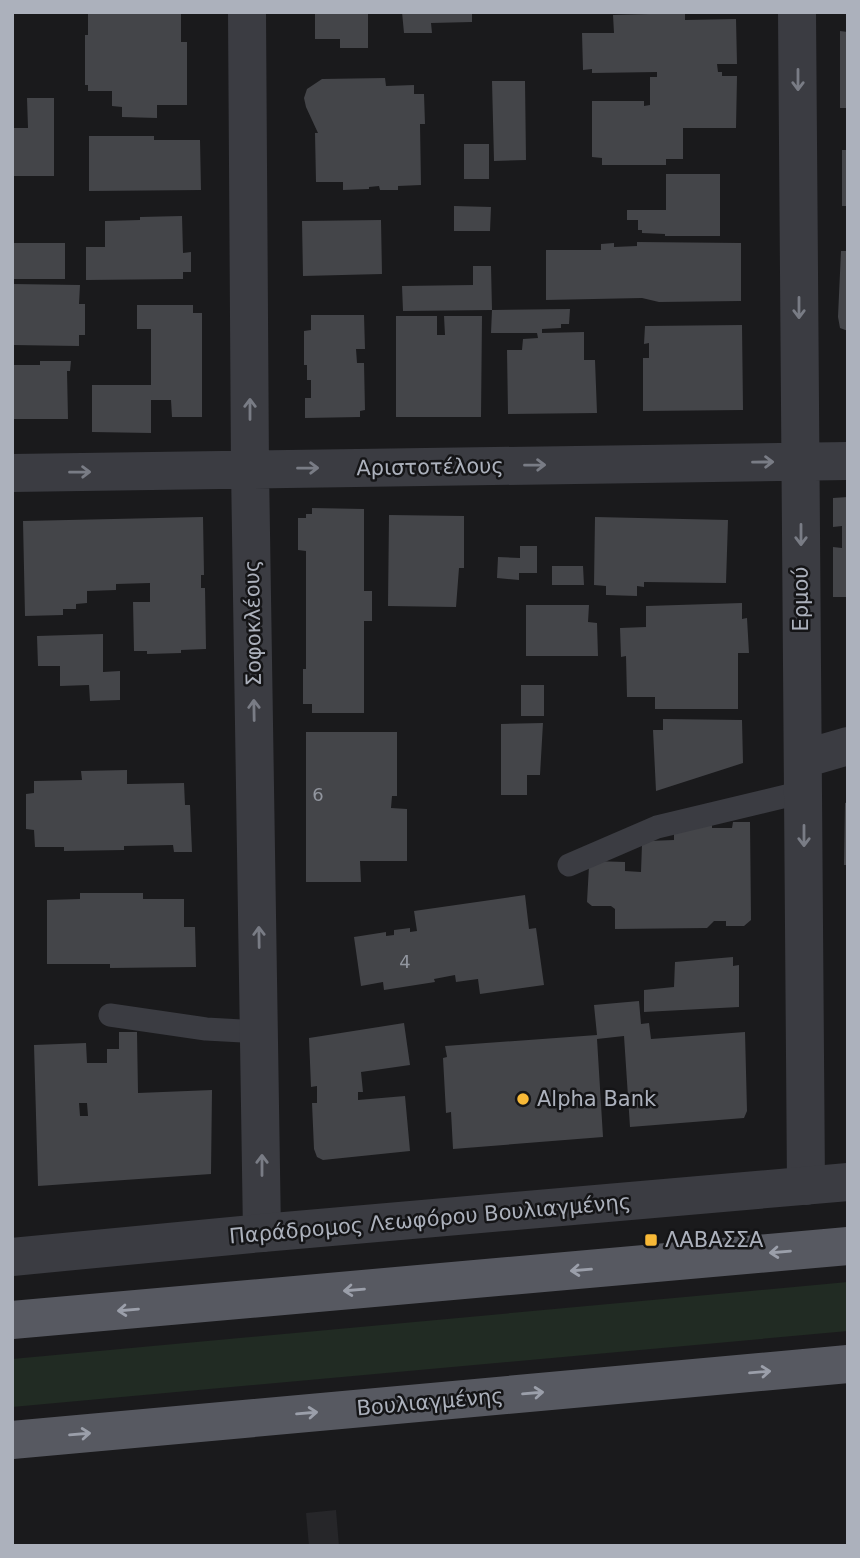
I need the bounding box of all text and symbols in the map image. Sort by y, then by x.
one-way arrow [791,69,804,92]
one-way arrow [792,296,806,319]
one-way arrow [243,397,257,420]
street label: Αριστοτέλους [356,454,504,480]
one-way arrow [751,455,774,469]
one-way arrow [524,458,547,472]
one-way arrow [296,462,319,475]
one-way arrow [69,465,92,479]
one-way arrow [794,524,808,547]
street label: Σοφοκλέους [240,560,266,686]
street label: Ερμού [789,567,813,631]
one-way arrow [248,698,261,721]
house number: 6 [312,784,324,805]
one-way arrow [797,825,811,848]
one-way arrow [252,926,265,949]
house number: 4 [399,951,411,972]
place label: Alpha Bank [537,1087,657,1111]
marker: Alpha Bank [515,1091,531,1107]
one-way arrow [255,1153,269,1176]
street label: Παράδρομος Λεωφόρου Βουλιαγμένης [228,1189,632,1249]
place label: ΛΑΒΑΣΣΑ [665,1228,764,1252]
marker: ΛΑΒΑΣΣΑ [643,1232,659,1248]
one-way arrow [769,1246,792,1259]
one-way arrow [570,1264,593,1277]
one-way arrow [344,1284,366,1297]
one-way arrow [117,1304,140,1317]
one-way arrow [748,1365,771,1378]
street label: Βουλιαγμένης [356,1384,504,1420]
one-way arrow [522,1386,544,1399]
one-way arrow [295,1406,318,1419]
one-way arrow [68,1427,91,1440]

